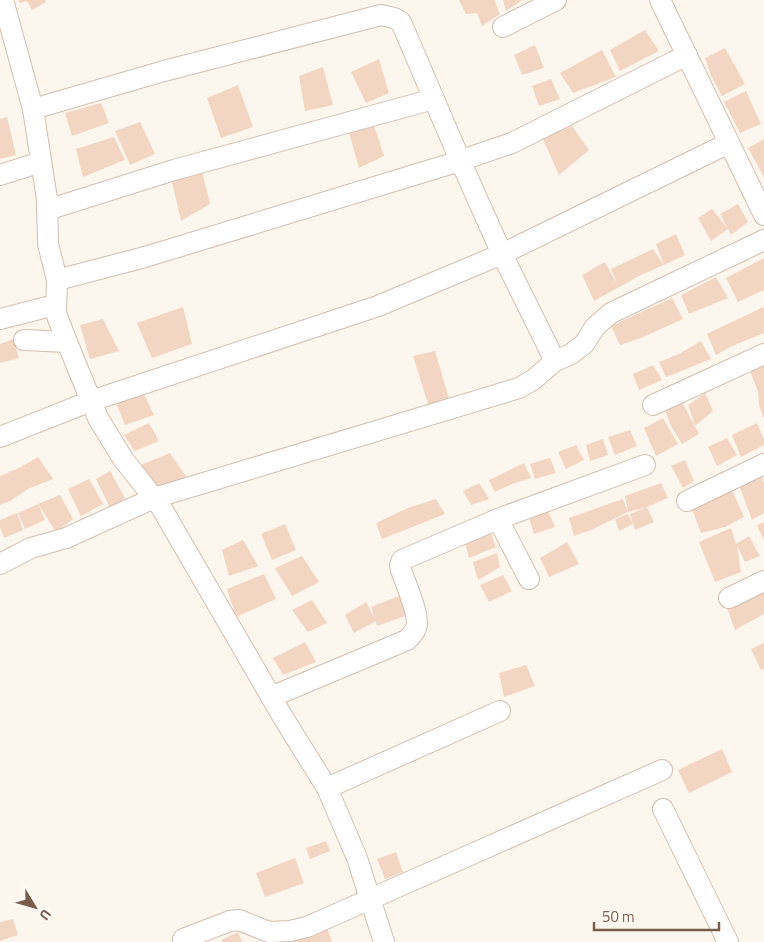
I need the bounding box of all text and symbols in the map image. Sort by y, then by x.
north arrow [10,882,60,932]
scale bar [594,900,719,932]
text: U [35,905,57,925]
text: 50 m [602,905,635,928]

